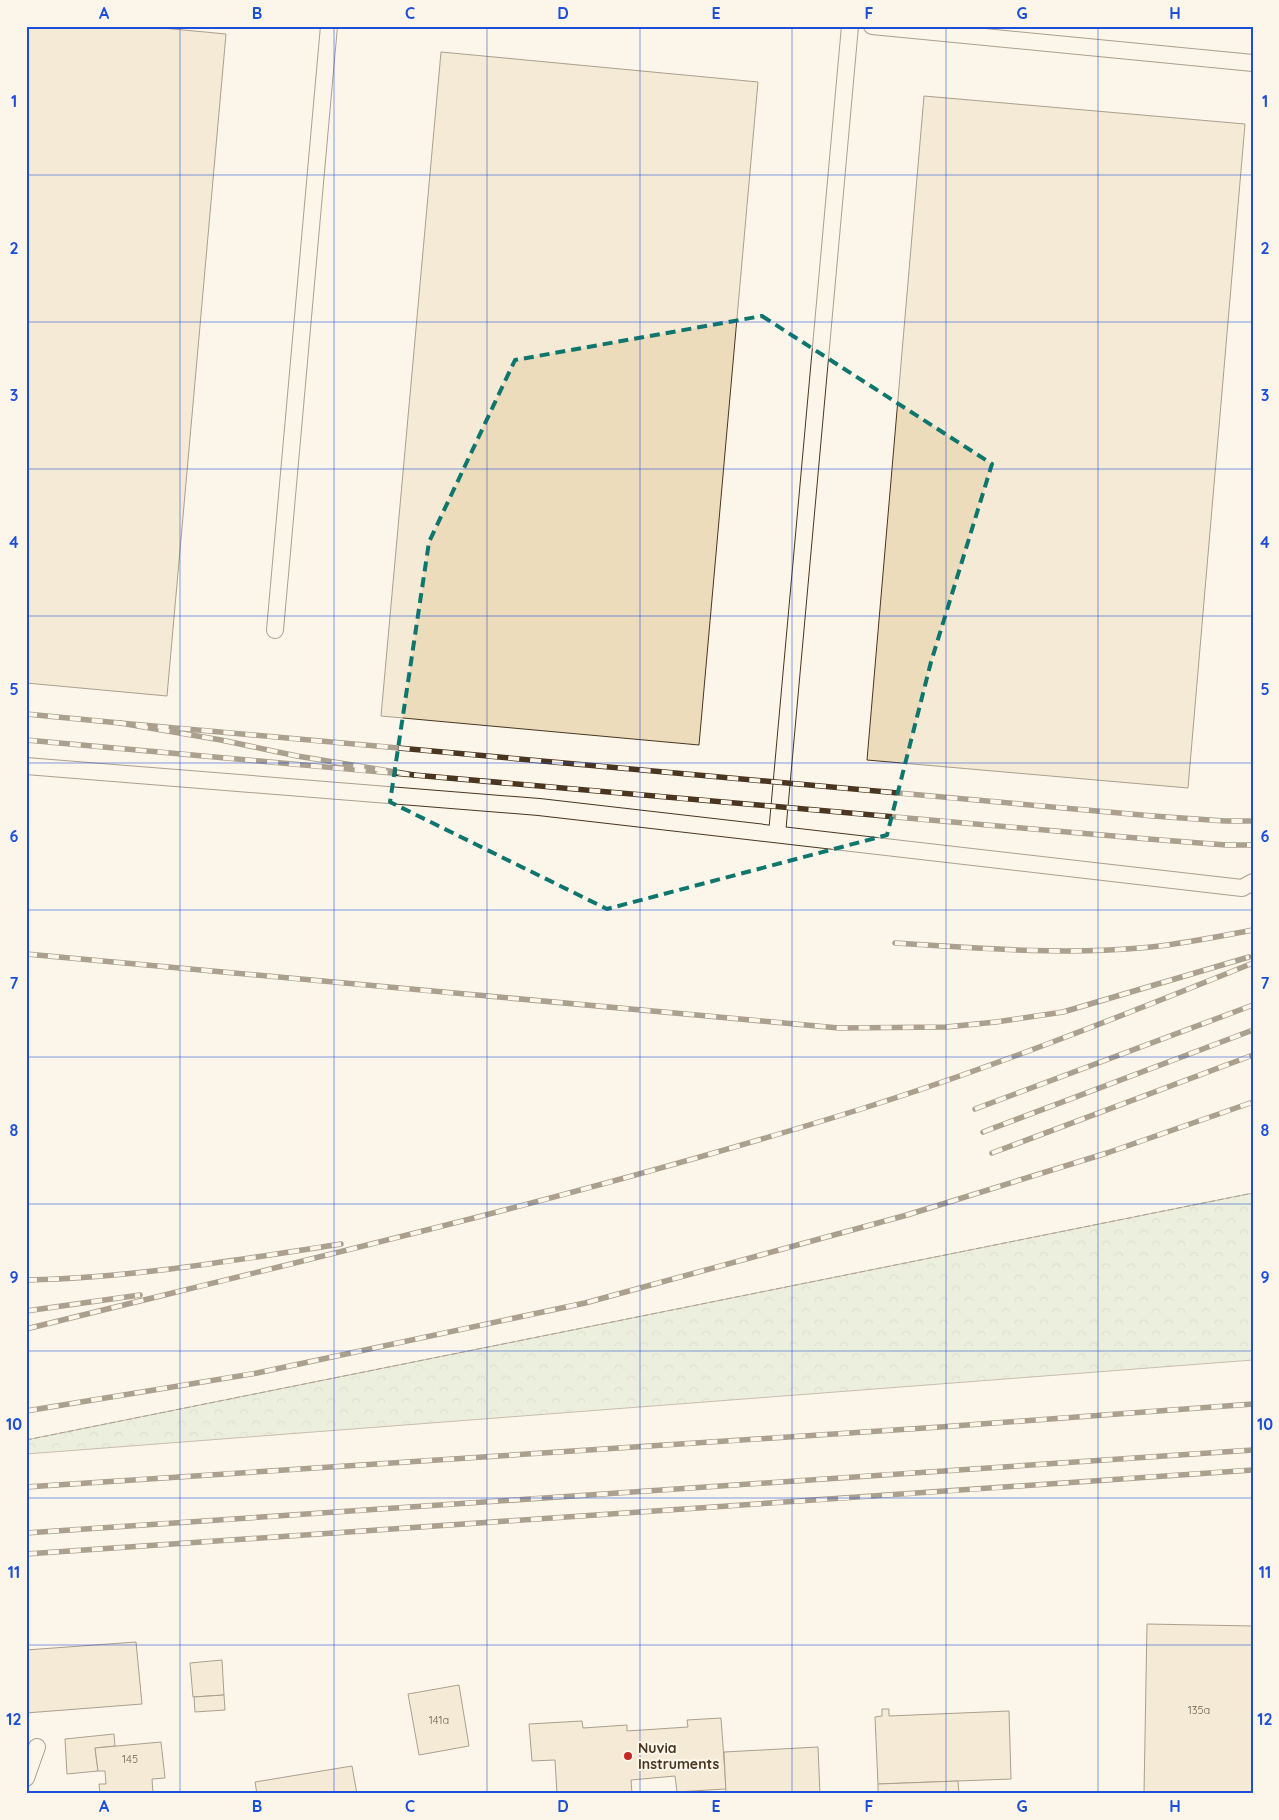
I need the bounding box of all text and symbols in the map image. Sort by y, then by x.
text: A [99,3,110,23]
text: B [252,3,262,23]
text: C [405,3,415,23]
text: D [557,3,569,23]
text: E [711,3,721,23]
text: F [865,3,874,23]
text: G [1016,3,1028,23]
text: H [1169,3,1181,23]
text: 1 [11,91,17,111]
text: 1 [1262,91,1268,111]
text: 2 [9,238,19,258]
text: 2 [1260,238,1270,258]
text: 3 [10,385,18,405]
text: 3 [1261,385,1269,405]
text: 4 [9,532,19,552]
text: 4 [1260,532,1270,552]
text: 5 [9,679,19,699]
text: 5 [1260,679,1270,699]
text: 6 [10,826,19,846]
text: 6 [1261,826,1270,846]
text: 7 [10,973,19,993]
text: 7 [1261,973,1270,993]
text: 8 [10,1120,19,1140]
text: 8 [1261,1120,1270,1140]
text: 9 [9,1267,19,1287]
text: 9 [1260,1267,1270,1287]
text: 10 [6,1414,22,1434]
text: 10 [1257,1414,1273,1434]
text: 11 [8,1562,20,1582]
text: 11 [1259,1562,1271,1582]
house number: 135a [1188,1703,1210,1717]
text: 12 [6,1709,22,1729]
text: 12 [1257,1709,1273,1729]
house number: 141a [429,1713,449,1727]
place label: Nuvia Instruments [638,1739,719,1773]
marker: Nuvia Instruments [622,1750,634,1762]
house number: 145 [122,1752,138,1766]
text: A [99,1796,110,1816]
text: B [252,1796,262,1816]
text: C [405,1796,415,1816]
text: D [557,1796,569,1816]
text: E [711,1796,721,1816]
text: F [865,1796,874,1816]
text: G [1016,1796,1028,1816]
text: H [1169,1796,1181,1816]

